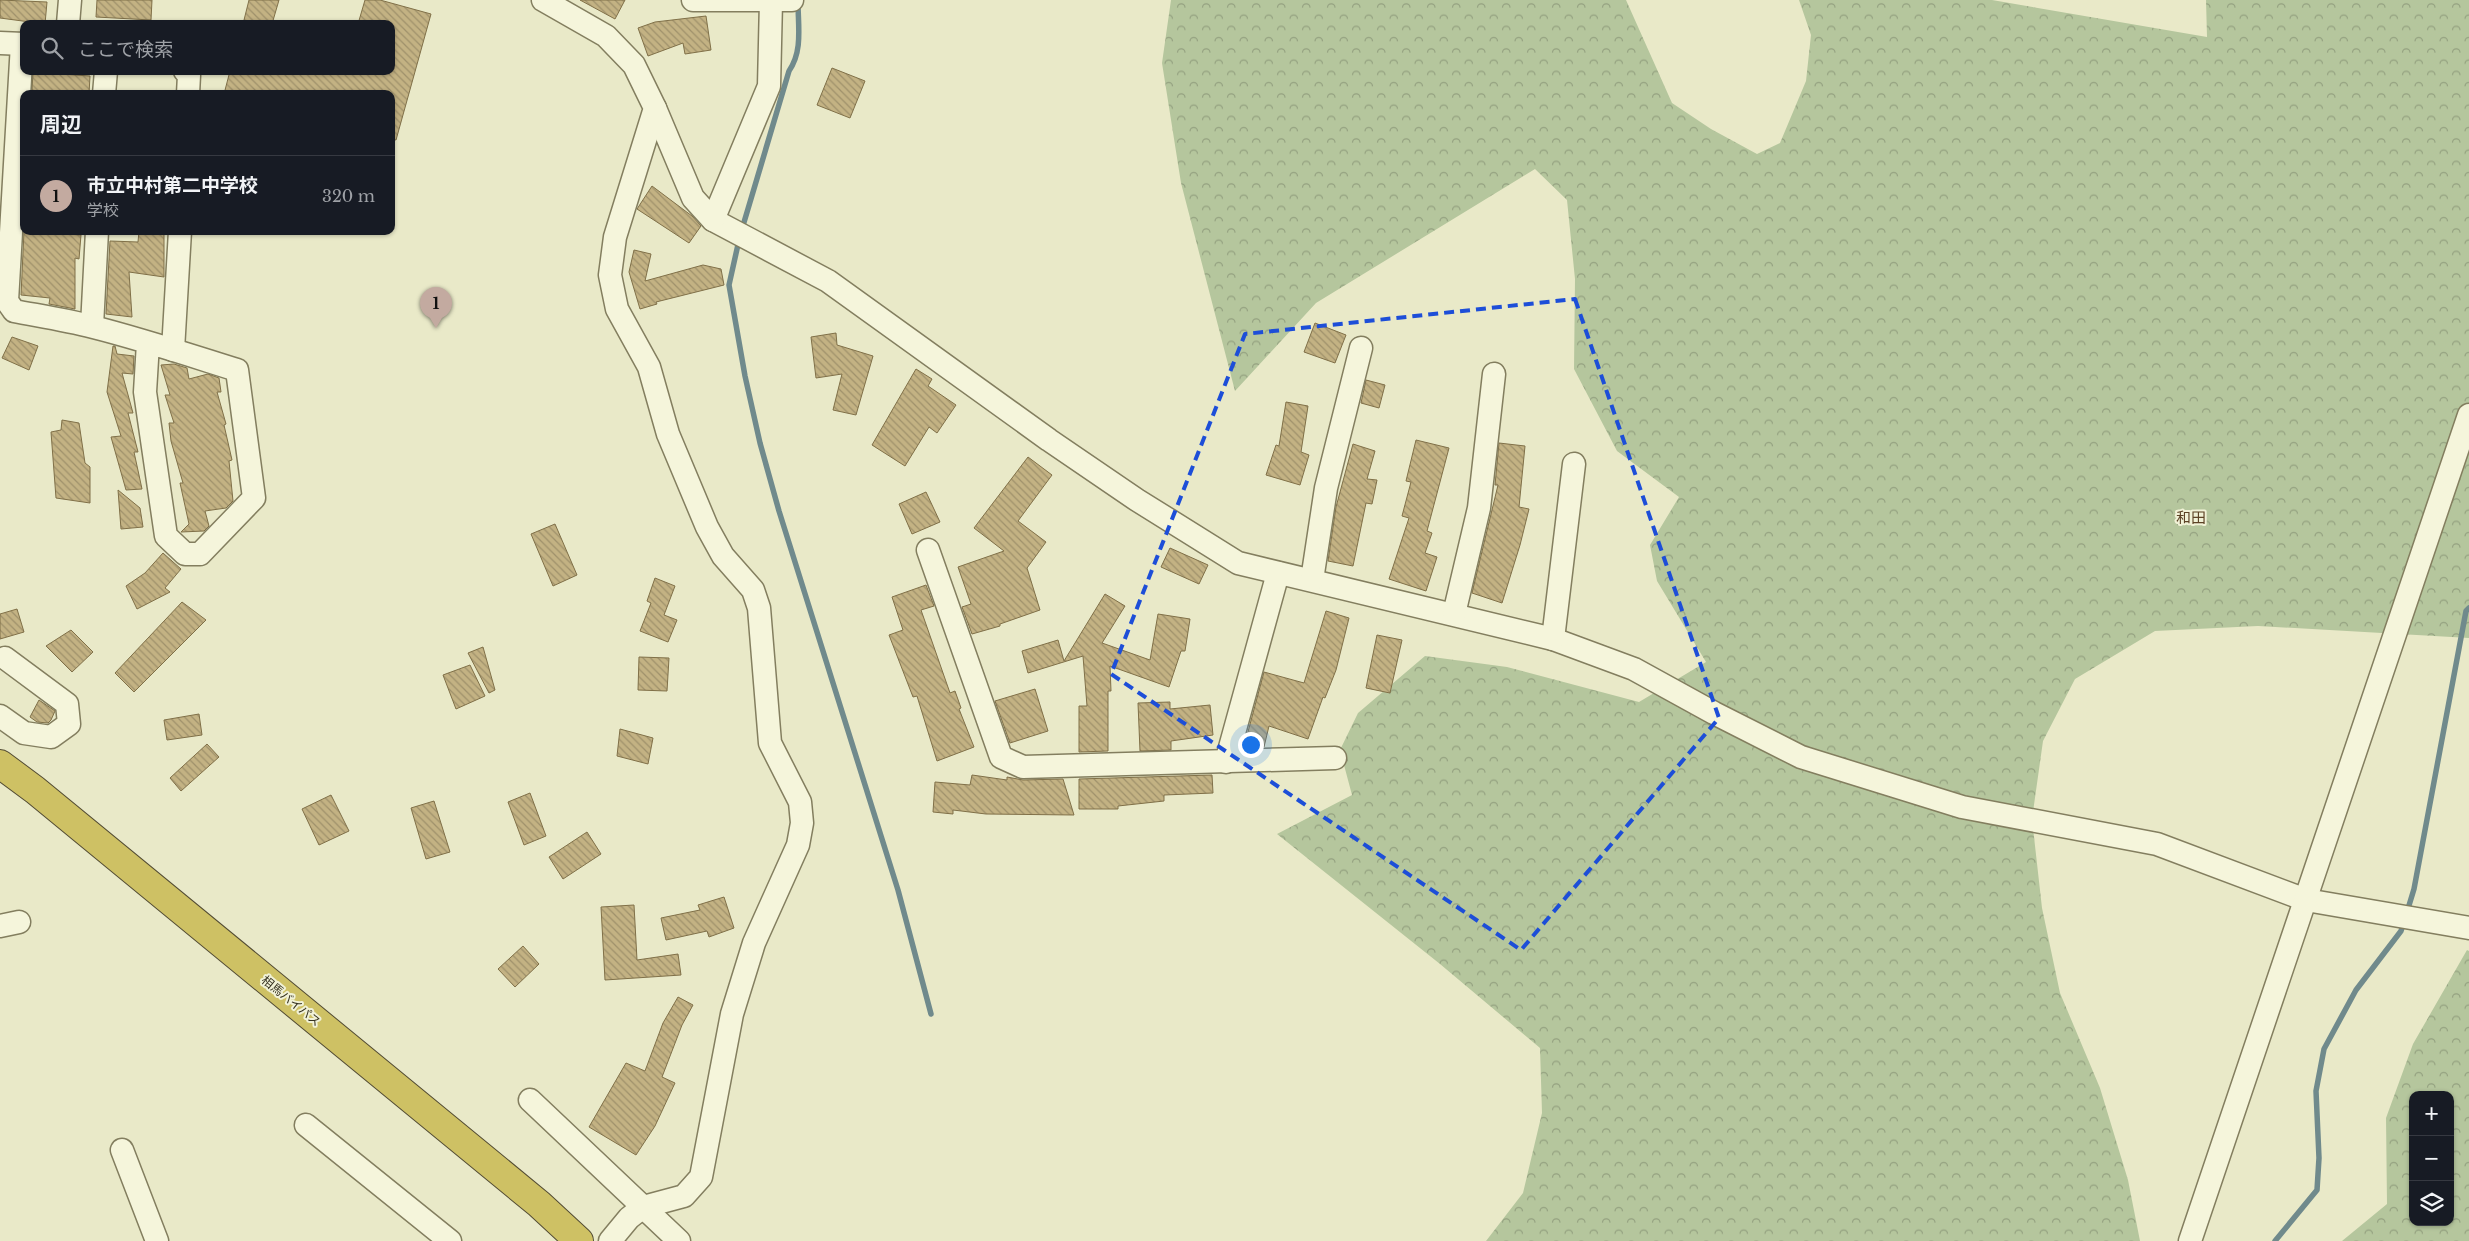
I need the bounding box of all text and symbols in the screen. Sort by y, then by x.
search box [20,20,395,75]
icon: search [38,34,66,62]
text: ここで検索 [78,38,173,61]
text: 周辺 [40,112,82,138]
text: 市立中村第二中学校 [87,174,258,197]
text: 1 [53,186,59,206]
text: 320 m [322,186,375,206]
text: 学校 [87,200,119,220]
pin: 1 [420,287,452,328]
district label: 和田 [2176,508,2206,527]
your location [1238,732,1264,758]
street label: 相馬バイパス [259,972,324,1029]
map controls [2409,1091,2454,1226]
button: + [2409,1091,2454,1136]
button: − [2409,1136,2454,1181]
button: layers [2409,1181,2454,1226]

